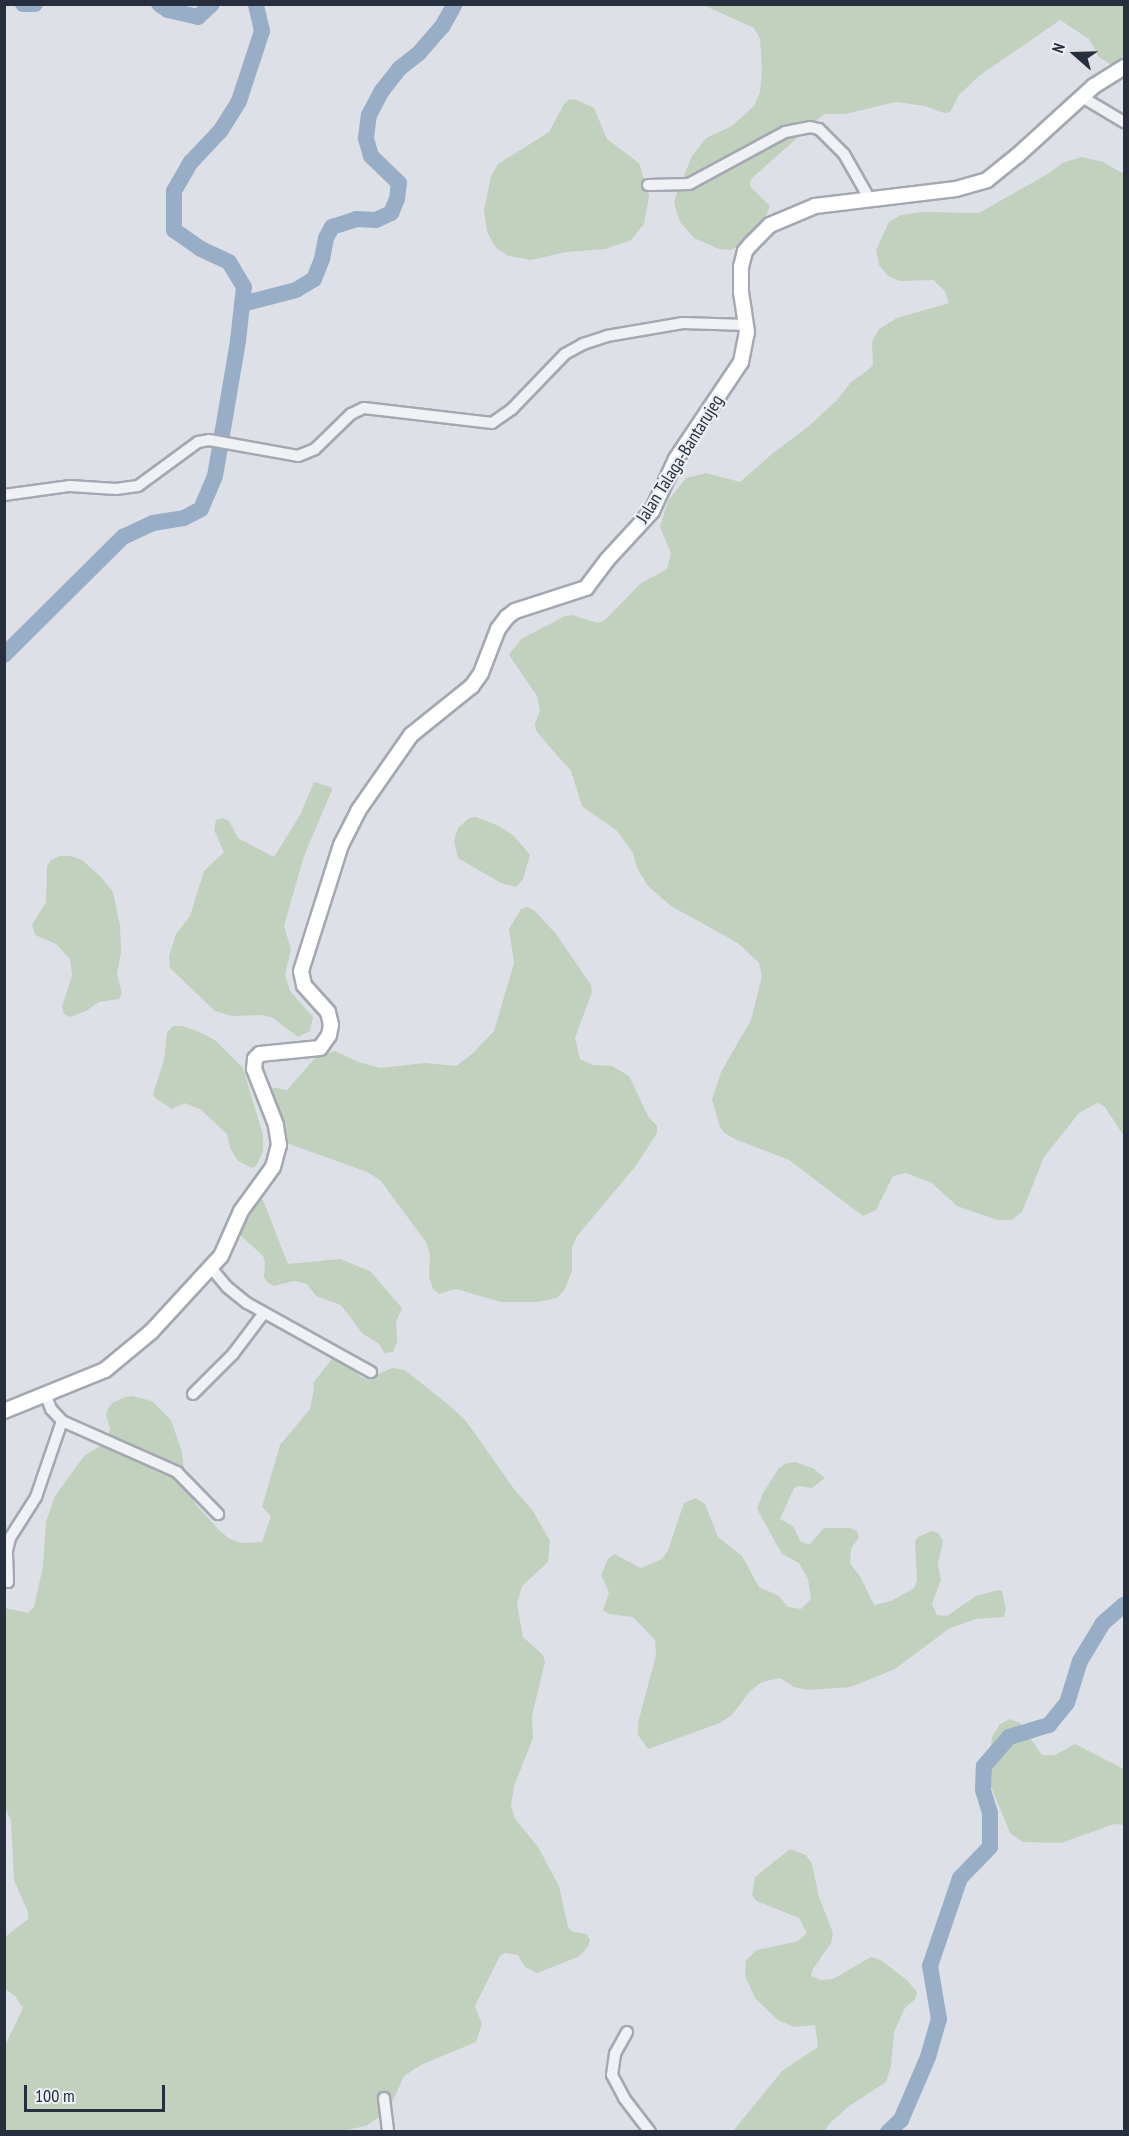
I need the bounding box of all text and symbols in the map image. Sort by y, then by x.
north arrow [1045,24,1105,84]
text: N [1047,40,1069,55]
street label: Jalan Talaga-Bantarujeg [632,391,728,527]
scale bar [27,2073,168,2111]
text: 100 m [35,2084,75,2107]

